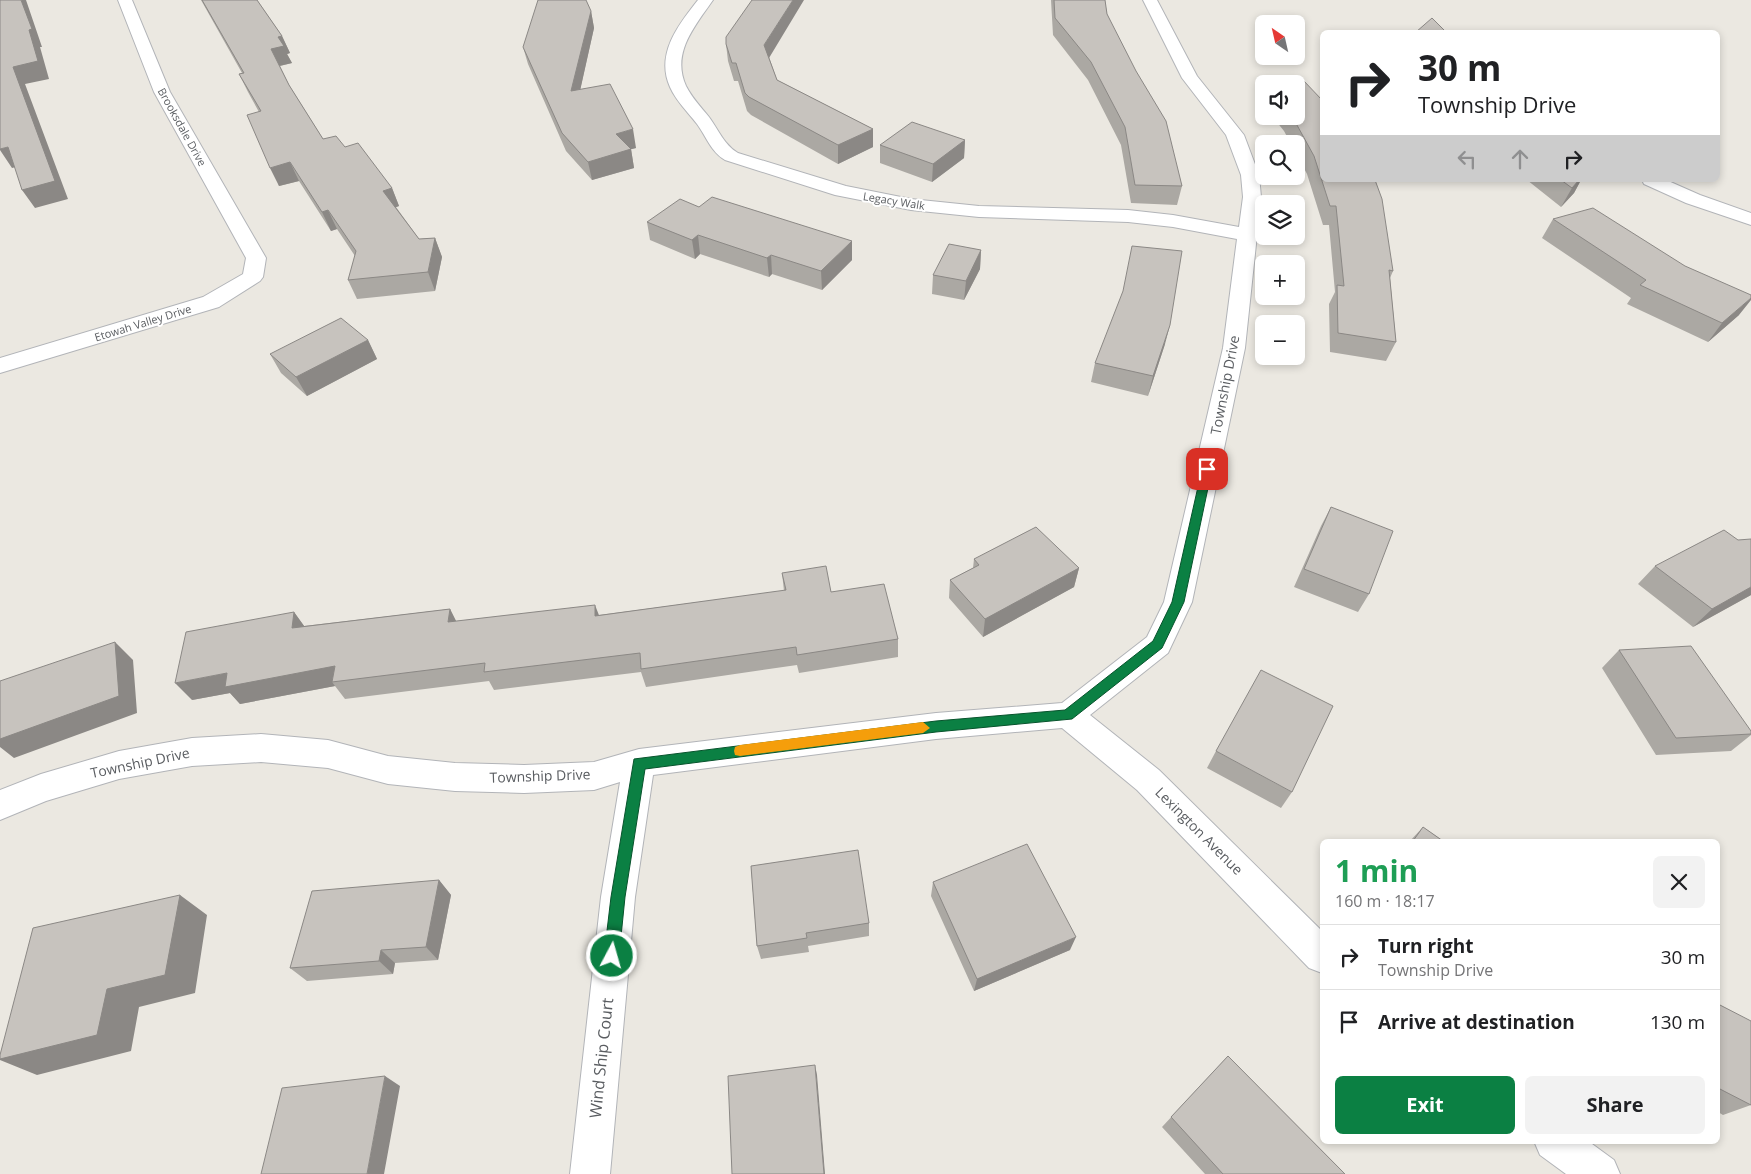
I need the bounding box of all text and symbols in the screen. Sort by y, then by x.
north arrow [1255,15,1305,65]
map controls [1255,15,1305,365]
text: 30 m [1418,44,1501,91]
icon: right [1335,50,1400,115]
button: sound [1255,75,1305,125]
street label: Brooksdale Drive [155,85,210,169]
text: Township Drive [1418,89,1576,119]
button: search [1255,135,1305,185]
icon: left [1453,145,1481,173]
icon: ahead [1506,145,1534,173]
icon: right [1559,145,1587,173]
street label: Legacy Walk [862,188,926,213]
button: layers [1255,195,1305,245]
button: + [1255,255,1305,305]
street label: Etowah Valley Drive [93,301,193,344]
button: − [1255,315,1305,365]
street label: Township Drive [1206,333,1243,436]
pin [1186,448,1228,490]
icon: arrive [1193,455,1221,483]
street label: Township Drive [89,743,191,782]
street label: Township Drive [489,764,591,787]
street label: Lexington Avenue [1151,783,1247,879]
text: 1 min [1335,850,1418,891]
button: close [1653,856,1705,908]
text: 160 m · 18:17 [1335,890,1435,912]
position arrow [585,929,637,981]
text: Turn right [1378,933,1473,959]
icon: right [1335,943,1363,971]
text: 30 m [1661,944,1705,970]
text: Township Drive [1378,959,1493,981]
street label: Wind Ship Court [584,996,618,1119]
icon: arrive [1335,1008,1363,1036]
text: Arrive at destination [1378,1009,1575,1035]
text: 130 m [1650,1009,1705,1035]
button: Exit [1335,1076,1515,1134]
button: Share [1525,1076,1705,1134]

